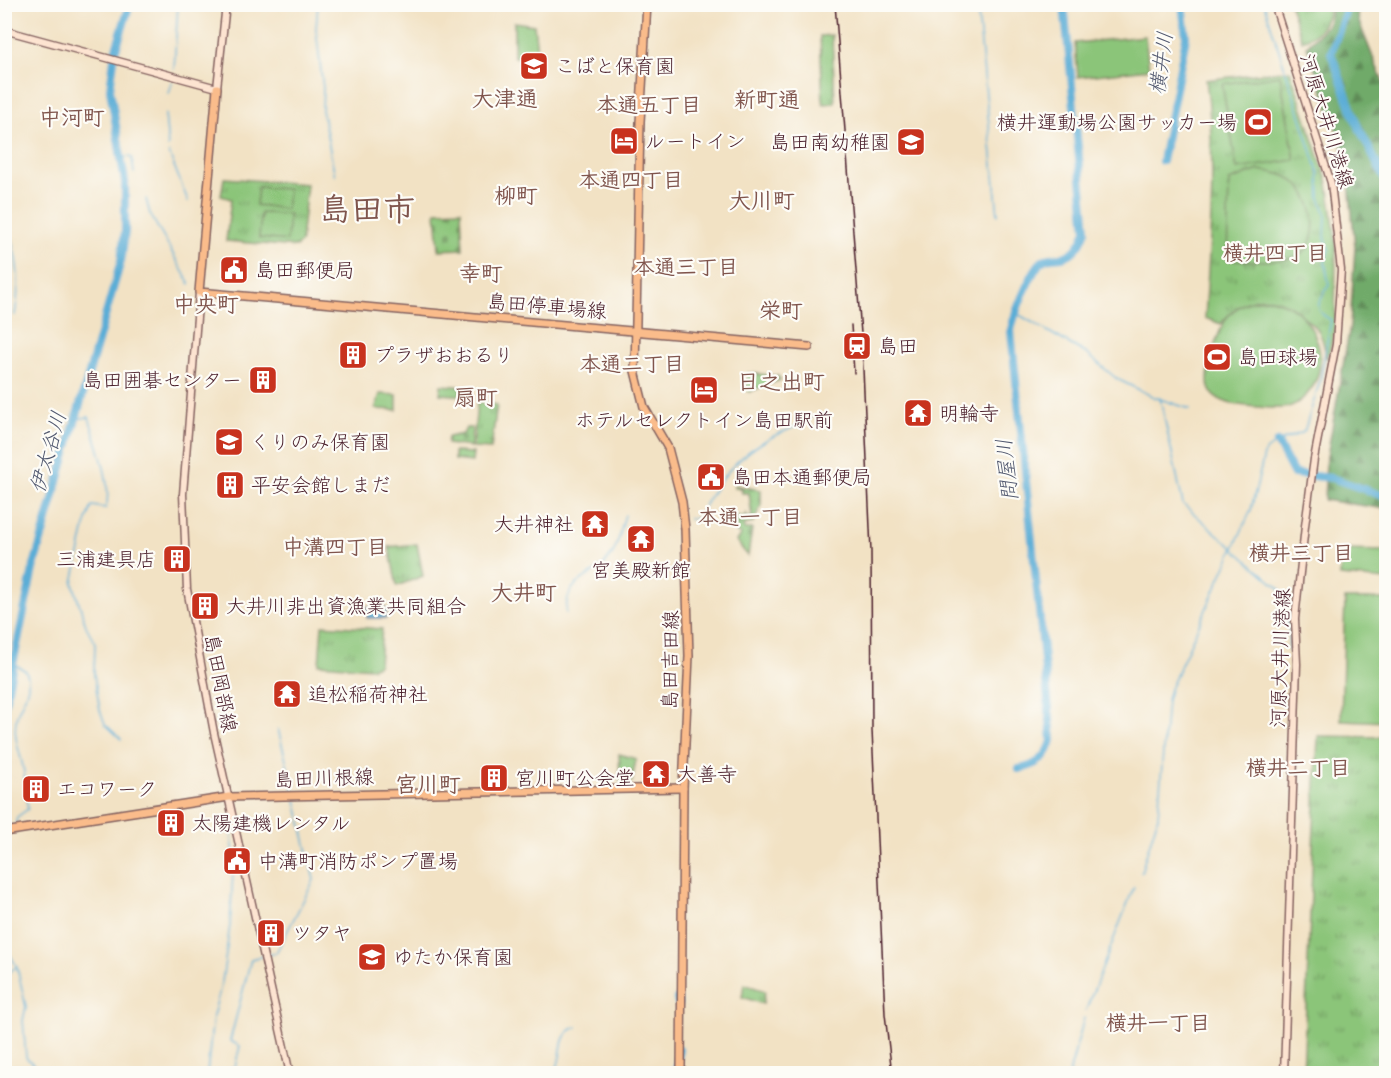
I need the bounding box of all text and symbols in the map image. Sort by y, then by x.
water label: 横井川 [1143,30,1178,96]
school or university icon: こばと保育園 [518,50,550,82]
street label: 河原大井川港線 [1295,50,1360,191]
place label: こばと保育園 [555,53,675,78]
district label: 大津通 [472,84,538,112]
district label: 新町通 [734,85,800,113]
district label: 本通五丁目 [597,91,702,118]
district label: 中河町 [39,103,105,131]
sports icon: 横井運動場公園サッカー場 [1242,106,1274,138]
place label: 横井運動場公園サッカー場 [997,109,1237,134]
hotel icon: ルートイン [608,125,640,157]
school or university icon: 島田南幼稚園 [895,126,927,158]
place label: ルートイン [645,128,746,153]
place label: 島田南幼稚園 [770,129,890,154]
district label: 本通四丁目 [579,166,684,193]
district label: 柳町 [494,181,538,209]
district label: 大川町 [729,186,795,214]
district label: 島田市 [319,188,415,229]
district label: 横井四丁目 [1223,239,1328,266]
district label: 本通三丁目 [634,253,739,280]
public building icon: 島田郵便局 [218,254,250,286]
place label: 島田郵便局 [255,257,355,282]
district label: 幸町 [459,259,503,287]
street label: 島田停車場線 [486,288,608,323]
district label: 中央町 [173,290,239,318]
district label: 栄町 [759,296,803,324]
station icon: 島田 [841,330,873,362]
place label: 島田 [878,333,918,358]
building icon: プラザおおるり [337,339,369,371]
sports icon: 島田球場 [1201,341,1233,373]
place label: プラザおおるり [374,342,514,367]
place label: 島田球場 [1238,344,1318,369]
district label: 本通二丁目 [580,350,685,377]
building icon: 島田囲碁センター [247,364,279,396]
place label: 島田囲碁センター [83,367,242,392]
district label: 日之出町 [737,367,825,395]
hotel icon: ホテルセレクトイン島田駅前 [688,374,720,406]
district label: 扇町 [454,383,498,411]
temple icon: 明輪寺 [902,397,934,429]
place label: 明輪寺 [939,400,999,425]
place label: ホテルセレクトイン島田駅前 [575,407,833,432]
water label: 伊太谷川 [23,408,72,496]
school or university icon: くりのみ保育園 [213,426,245,458]
place label: くりのみ保育園 [250,429,390,454]
water label: 問屋川 [990,437,1023,503]
public building icon: 島田本通郵便局 [695,461,727,493]
place label: 島田本通郵便局 [732,464,872,489]
building icon: 平安会館しまだ [214,469,246,501]
place label: 平安会館しまだ [251,472,391,497]
district label: 本通一丁目 [698,503,803,530]
temple icon: 大井神社 [579,508,611,540]
place label: 大井神社 [494,511,574,536]
temple icon: 宮美殿新館 [625,523,657,555]
district label: 中溝四丁目 [283,533,388,560]
district label: 横井三丁目 [1249,539,1354,566]
building icon: 三浦建具店 [161,543,193,575]
place label: 三浦建具店 [56,546,156,571]
place label: 宮美殿新館 [591,557,691,582]
district label: 大井町 [491,578,557,606]
street label: 河原大井川港線 [1265,588,1294,728]
building icon: 大井川非出資漁業共同組合 [189,590,221,622]
place label: 大井川非出資漁業共同組合 [226,593,466,618]
street label: 島田吉田線 [656,610,683,710]
street label: 島田岡部線 [200,631,243,734]
temple icon: 追松稲荷神社 [271,678,303,710]
place label: 追松稲荷神社 [308,681,428,706]
district label: 横井二丁目 [1246,754,1351,781]
temple icon: 大善寺 [640,758,672,790]
place label: 大善寺 [677,761,737,786]
building icon: 宮川町公会堂 [478,762,510,794]
street label: 島田川根線 [274,763,374,792]
place label: 宮川町公会堂 [515,765,635,790]
district label: 宮川町 [395,770,461,798]
building icon: エコワーク [20,773,52,805]
place label: エコワーク [57,776,157,801]
building icon: 太陽建機レンタル [155,807,187,839]
place label: 太陽建機レンタル [192,810,351,835]
public building icon: 中溝町消防ポンプ置場 [221,845,253,877]
place label: 中溝町消防ポンプ置場 [258,848,458,873]
building icon: ツタヤ [255,917,287,949]
place label: ツタヤ [292,920,352,945]
school or university icon: ゆたか保育園 [356,941,388,973]
place label: ゆたか保育園 [393,944,513,969]
district label: 横井一丁目 [1106,1009,1211,1036]

